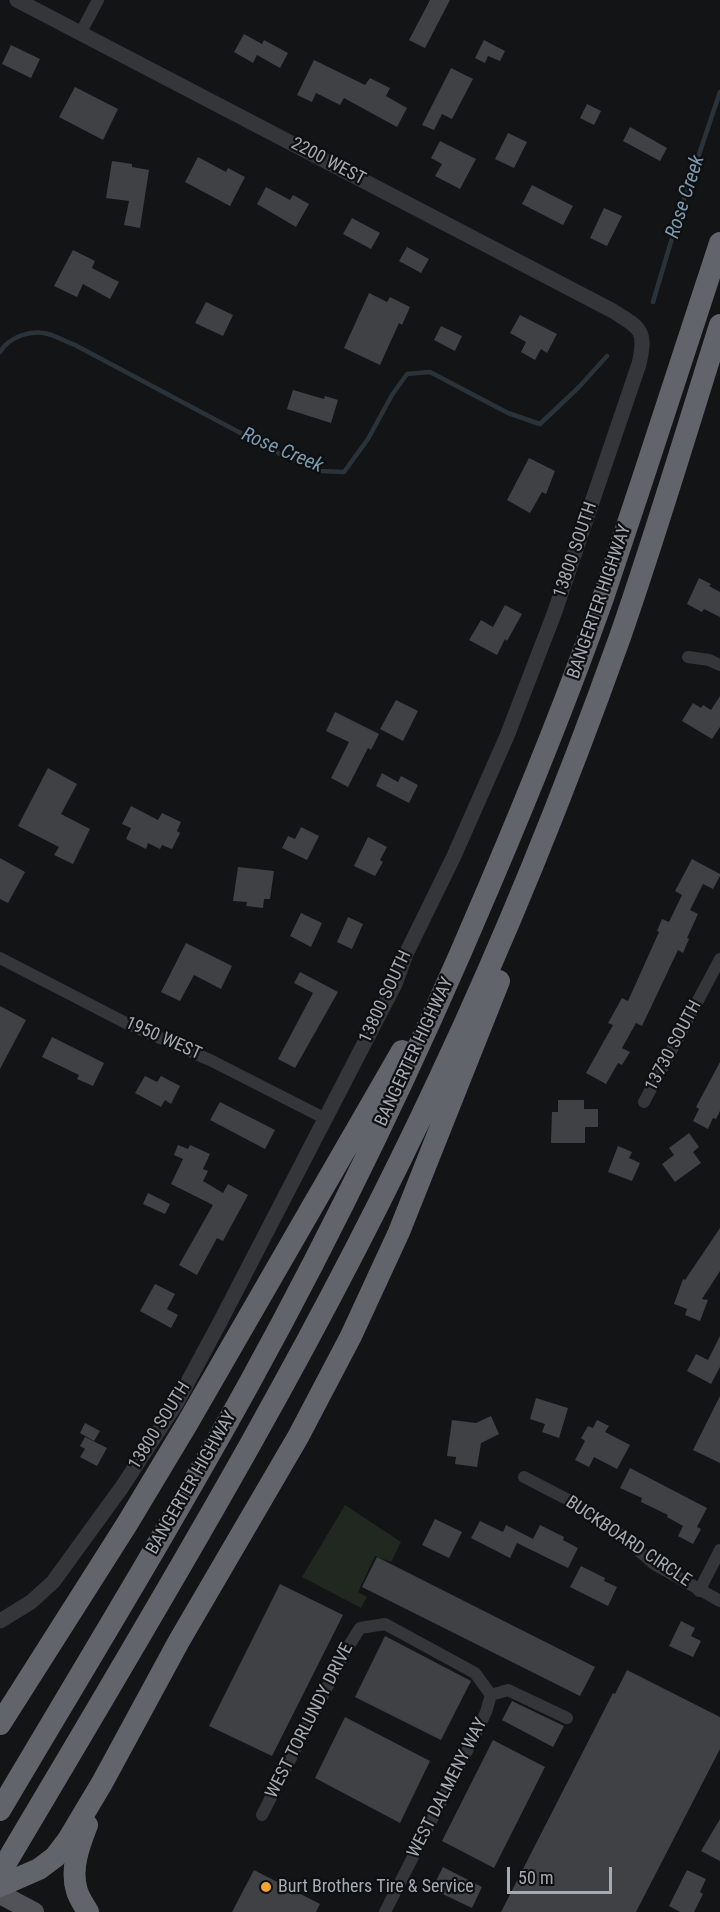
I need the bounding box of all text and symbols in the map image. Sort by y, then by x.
street label: 2200 WEST [287,133,369,191]
water label: Rose Creek [661,152,711,242]
water label: Rose Creek [238,423,326,479]
street label: 13800 SOUTH [550,500,602,600]
street label: BANGERTER HIGHWAY [563,522,637,682]
street label: 13800 SOUTH [355,947,417,1047]
street label: BANGERTER HIGHWAY [371,974,459,1130]
street label: 13730 SOUTH [641,997,707,1095]
street label: 1950 WEST [122,1013,204,1065]
street label: 13800 SOUTH [125,1378,195,1474]
street label: BANGERTER HIGHWAY [142,1408,242,1558]
street label: BUCKBOARD CIRCLE [561,1492,695,1592]
street label: WEST TORLUNDY DRIVE [262,1640,358,1802]
street label: WEST DALMENY WAY [403,1715,493,1861]
scale bar [510,1855,615,1893]
text: 50 m [518,1867,553,1888]
place label: Burt Brothers Tire & Service [278,1876,474,1898]
marker: Burt Brothers Tire & Service [259,1880,273,1894]

